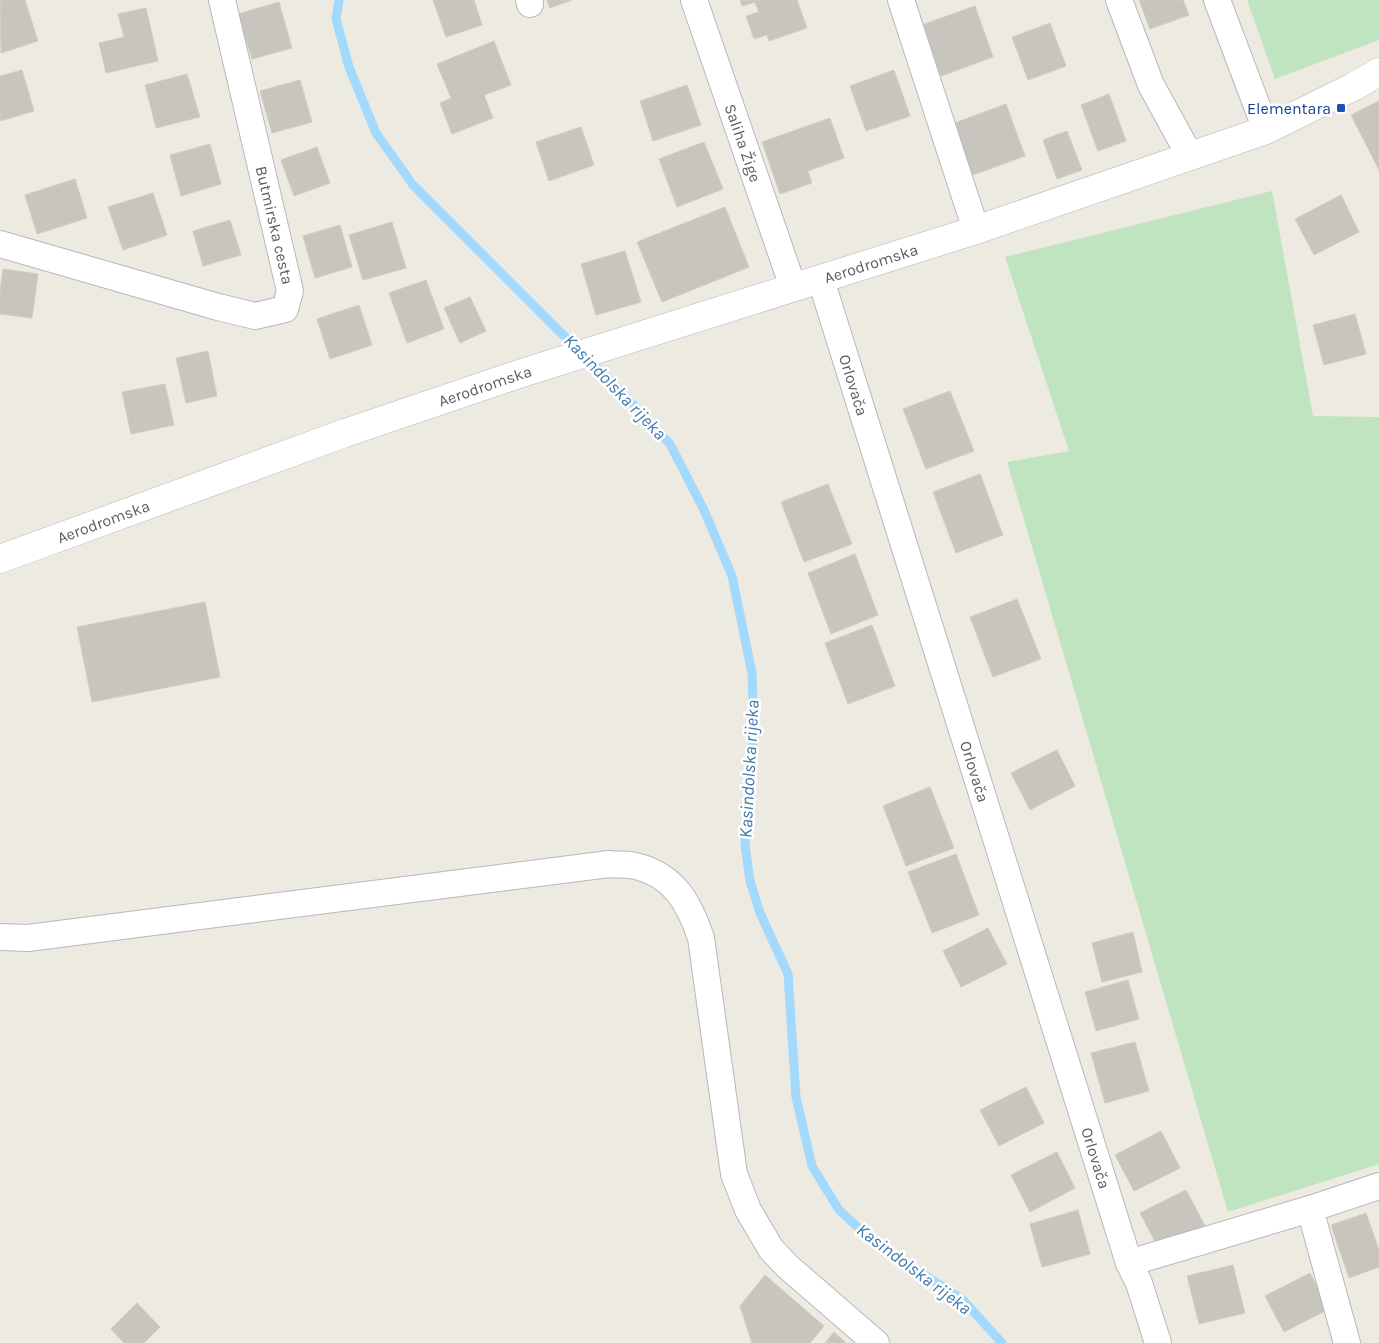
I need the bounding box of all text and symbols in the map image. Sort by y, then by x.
place label: Elementara [1247,99,1331,118]
street label: Saliha Žige [720,101,765,185]
marker: Elementara [1335,102,1347,114]
street label: Butmirska cesta [252,164,297,286]
street label: Aerodromska [822,240,920,287]
water label: Kasindolska rijeka [559,330,671,444]
street label: Orlovača [835,352,872,418]
street label: Aerodromska [436,362,534,411]
street label: Aerodromska [55,496,152,547]
water label: Kasindolska rijeka [734,699,764,839]
street label: Orlovača [956,739,993,805]
street label: Orlovača [1077,1125,1114,1191]
water label: Kasindolska rijeka [852,1219,976,1319]

